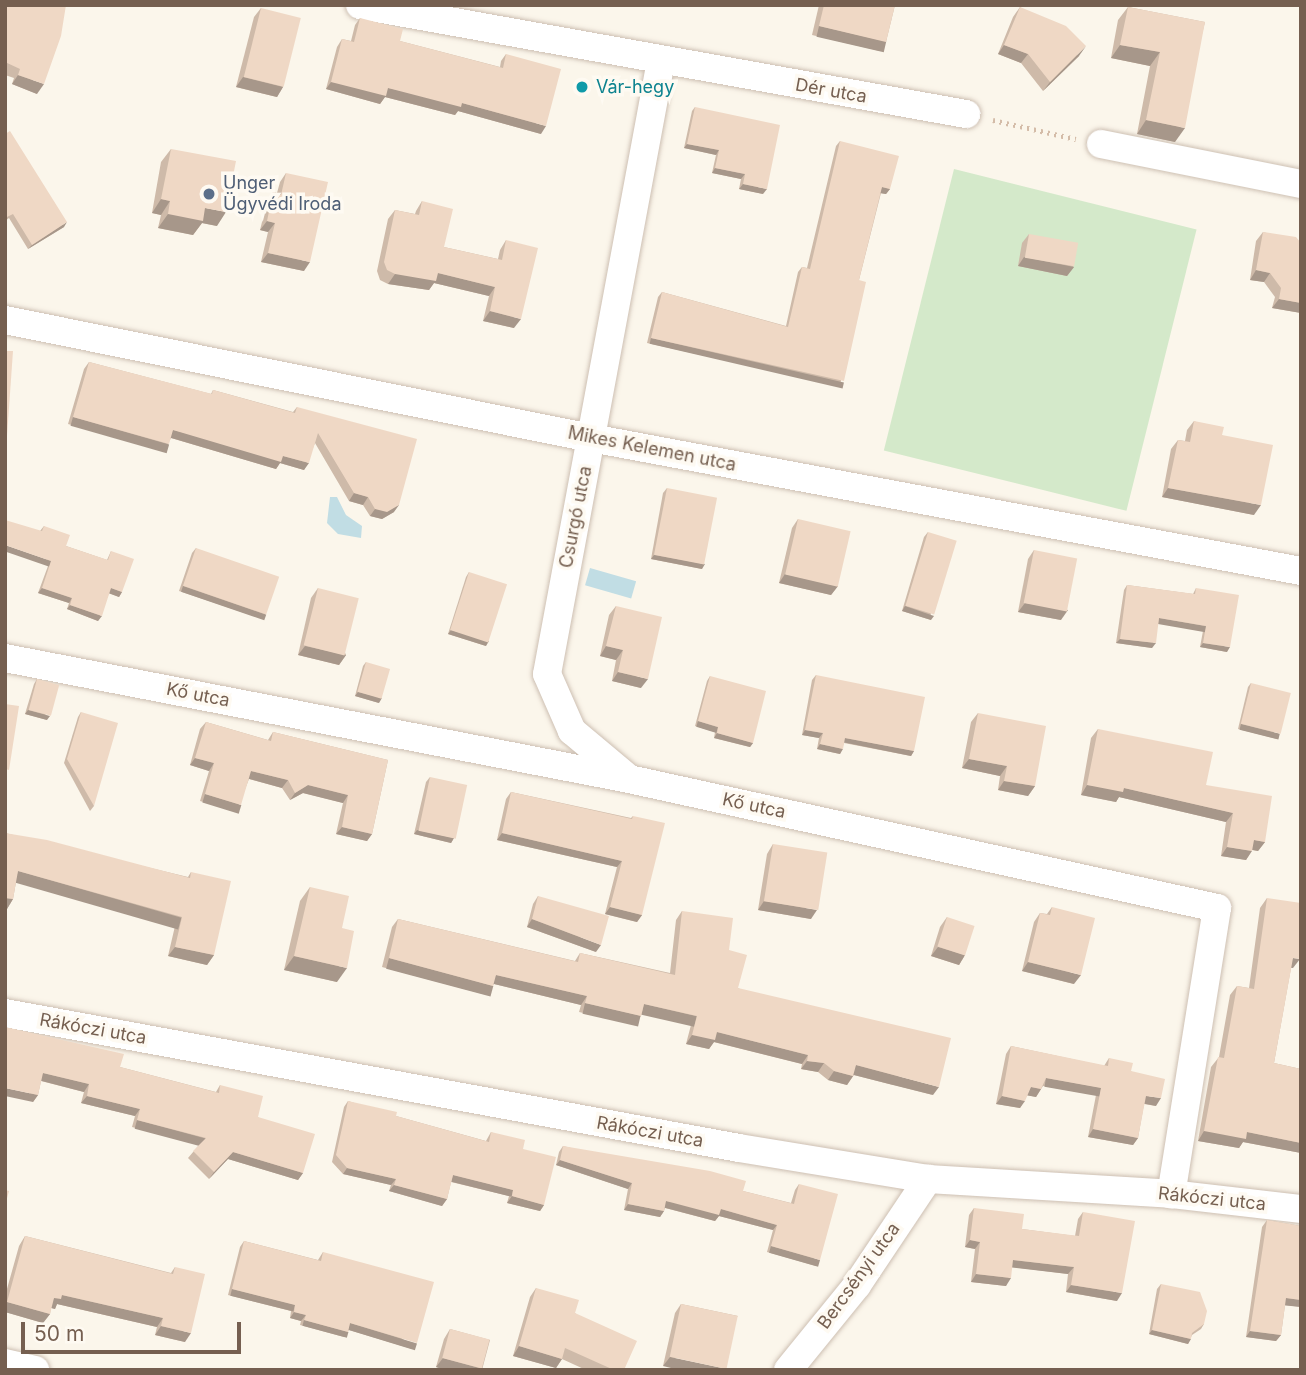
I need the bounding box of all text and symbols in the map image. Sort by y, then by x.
street label: Dér utca [794,74,868,108]
place label: Vár-hegy [596,76,674,98]
marker: Vár-hegy [574,79,590,95]
place label: Unger Ügyvédi Iroda [223,173,341,216]
marker: Unger Ügyvédi Iroda [201,186,217,202]
street label: Mikes Kelemen utca [566,422,738,476]
street label: Csurgó utca [556,464,596,570]
street label: Kő utca [164,678,232,712]
street label: Kő utca [720,789,788,823]
street label: Rákóczi utca [38,1009,148,1049]
street label: Rákóczi utca [595,1112,705,1152]
street label: Rákóczi utca [1157,1183,1267,1215]
street label: Bercsényi utca [813,1219,905,1333]
scale bar [24,1308,245,1352]
text: 50 m [34,1321,84,1346]

